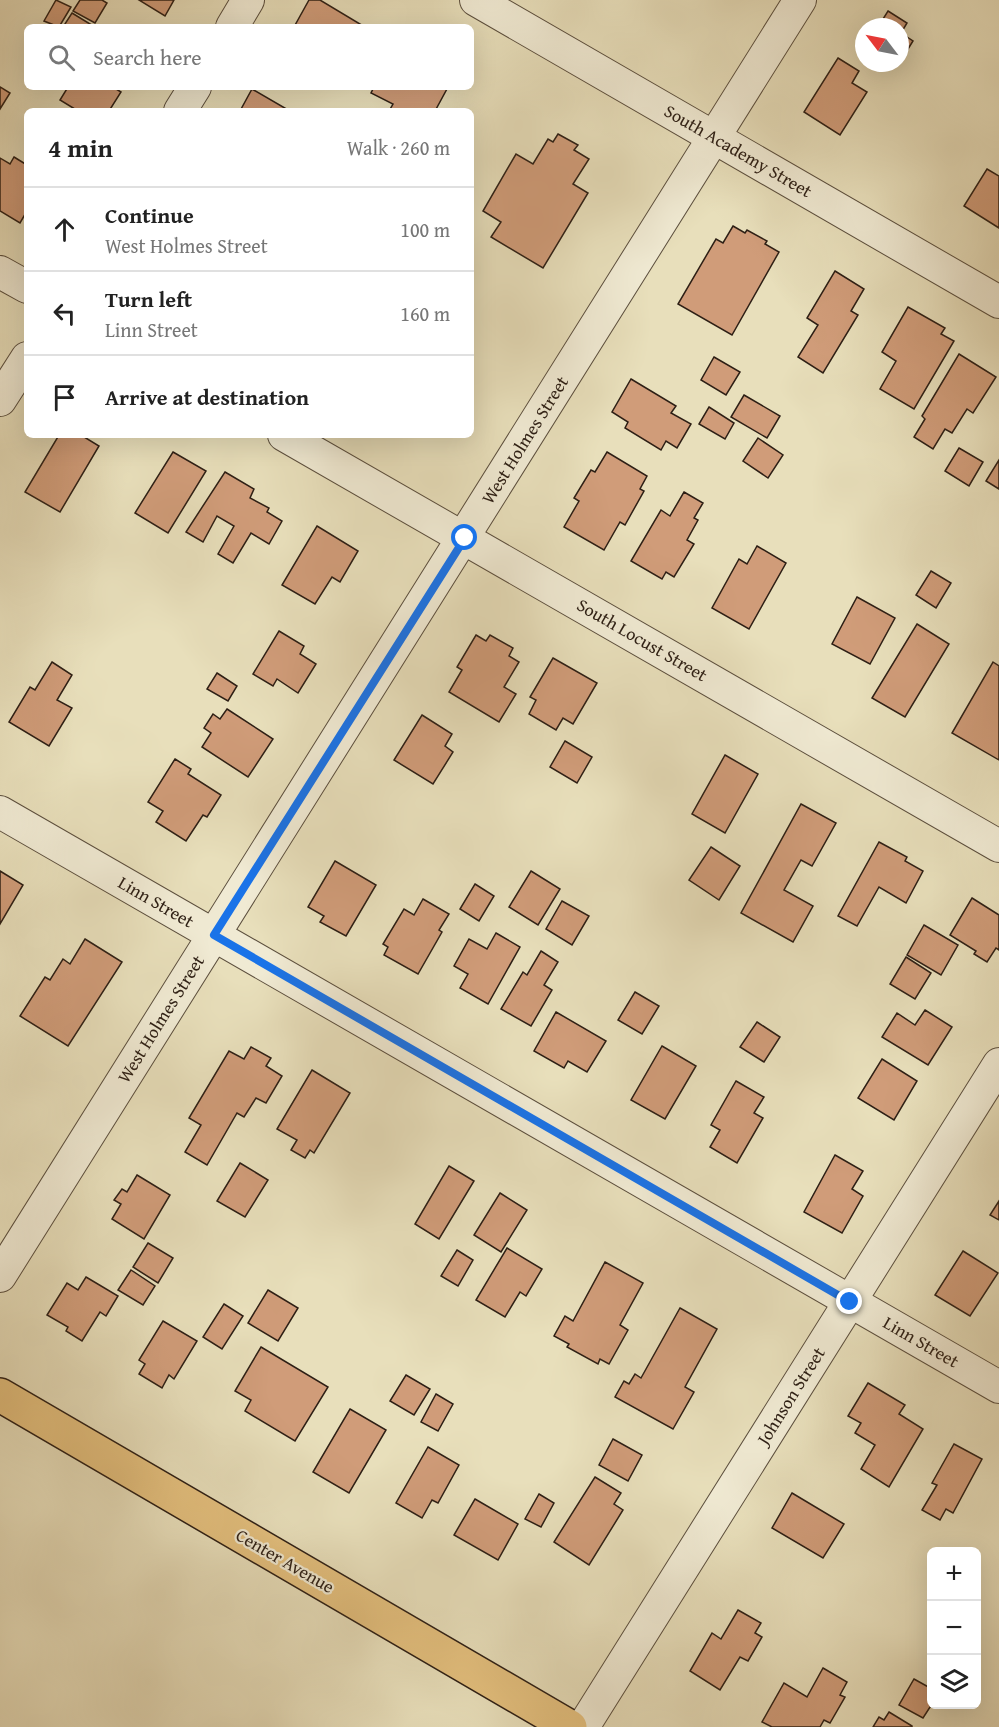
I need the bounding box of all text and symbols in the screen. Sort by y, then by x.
north arrow [855,18,909,72]
search box [24,24,474,90]
icon: search [45,41,78,74]
text: Search here [93,41,202,73]
street label: South Academy Street [659,97,818,204]
text: 4 min [48,128,113,167]
text: Walk · 260 m [347,133,450,162]
text: Continue [105,199,194,231]
icon: ahead [48,213,81,246]
text: 100 m [400,215,450,244]
text: West Holmes Street [105,231,268,260]
text: Turn left [105,283,192,315]
icon: left [48,297,81,330]
text: 160 m [400,299,450,328]
text: Linn Street [105,315,198,344]
street label: West Holmes Street [474,370,575,509]
icon: arrive [48,381,81,414]
text: Arrive at destination [105,381,309,413]
route start [451,524,477,550]
street label: South Locust Street [572,591,713,688]
street label: Linn Street [113,869,200,934]
street label: West Holmes Street [110,949,211,1088]
route end [836,1288,862,1314]
street label: Linn Street [878,1309,965,1374]
street label: Johnson Street [749,1341,832,1452]
street label: Center Avenue [231,1521,340,1600]
map controls [927,1547,981,1709]
button: + [927,1547,981,1601]
button: − [927,1601,981,1655]
button: layers [927,1655,981,1709]

